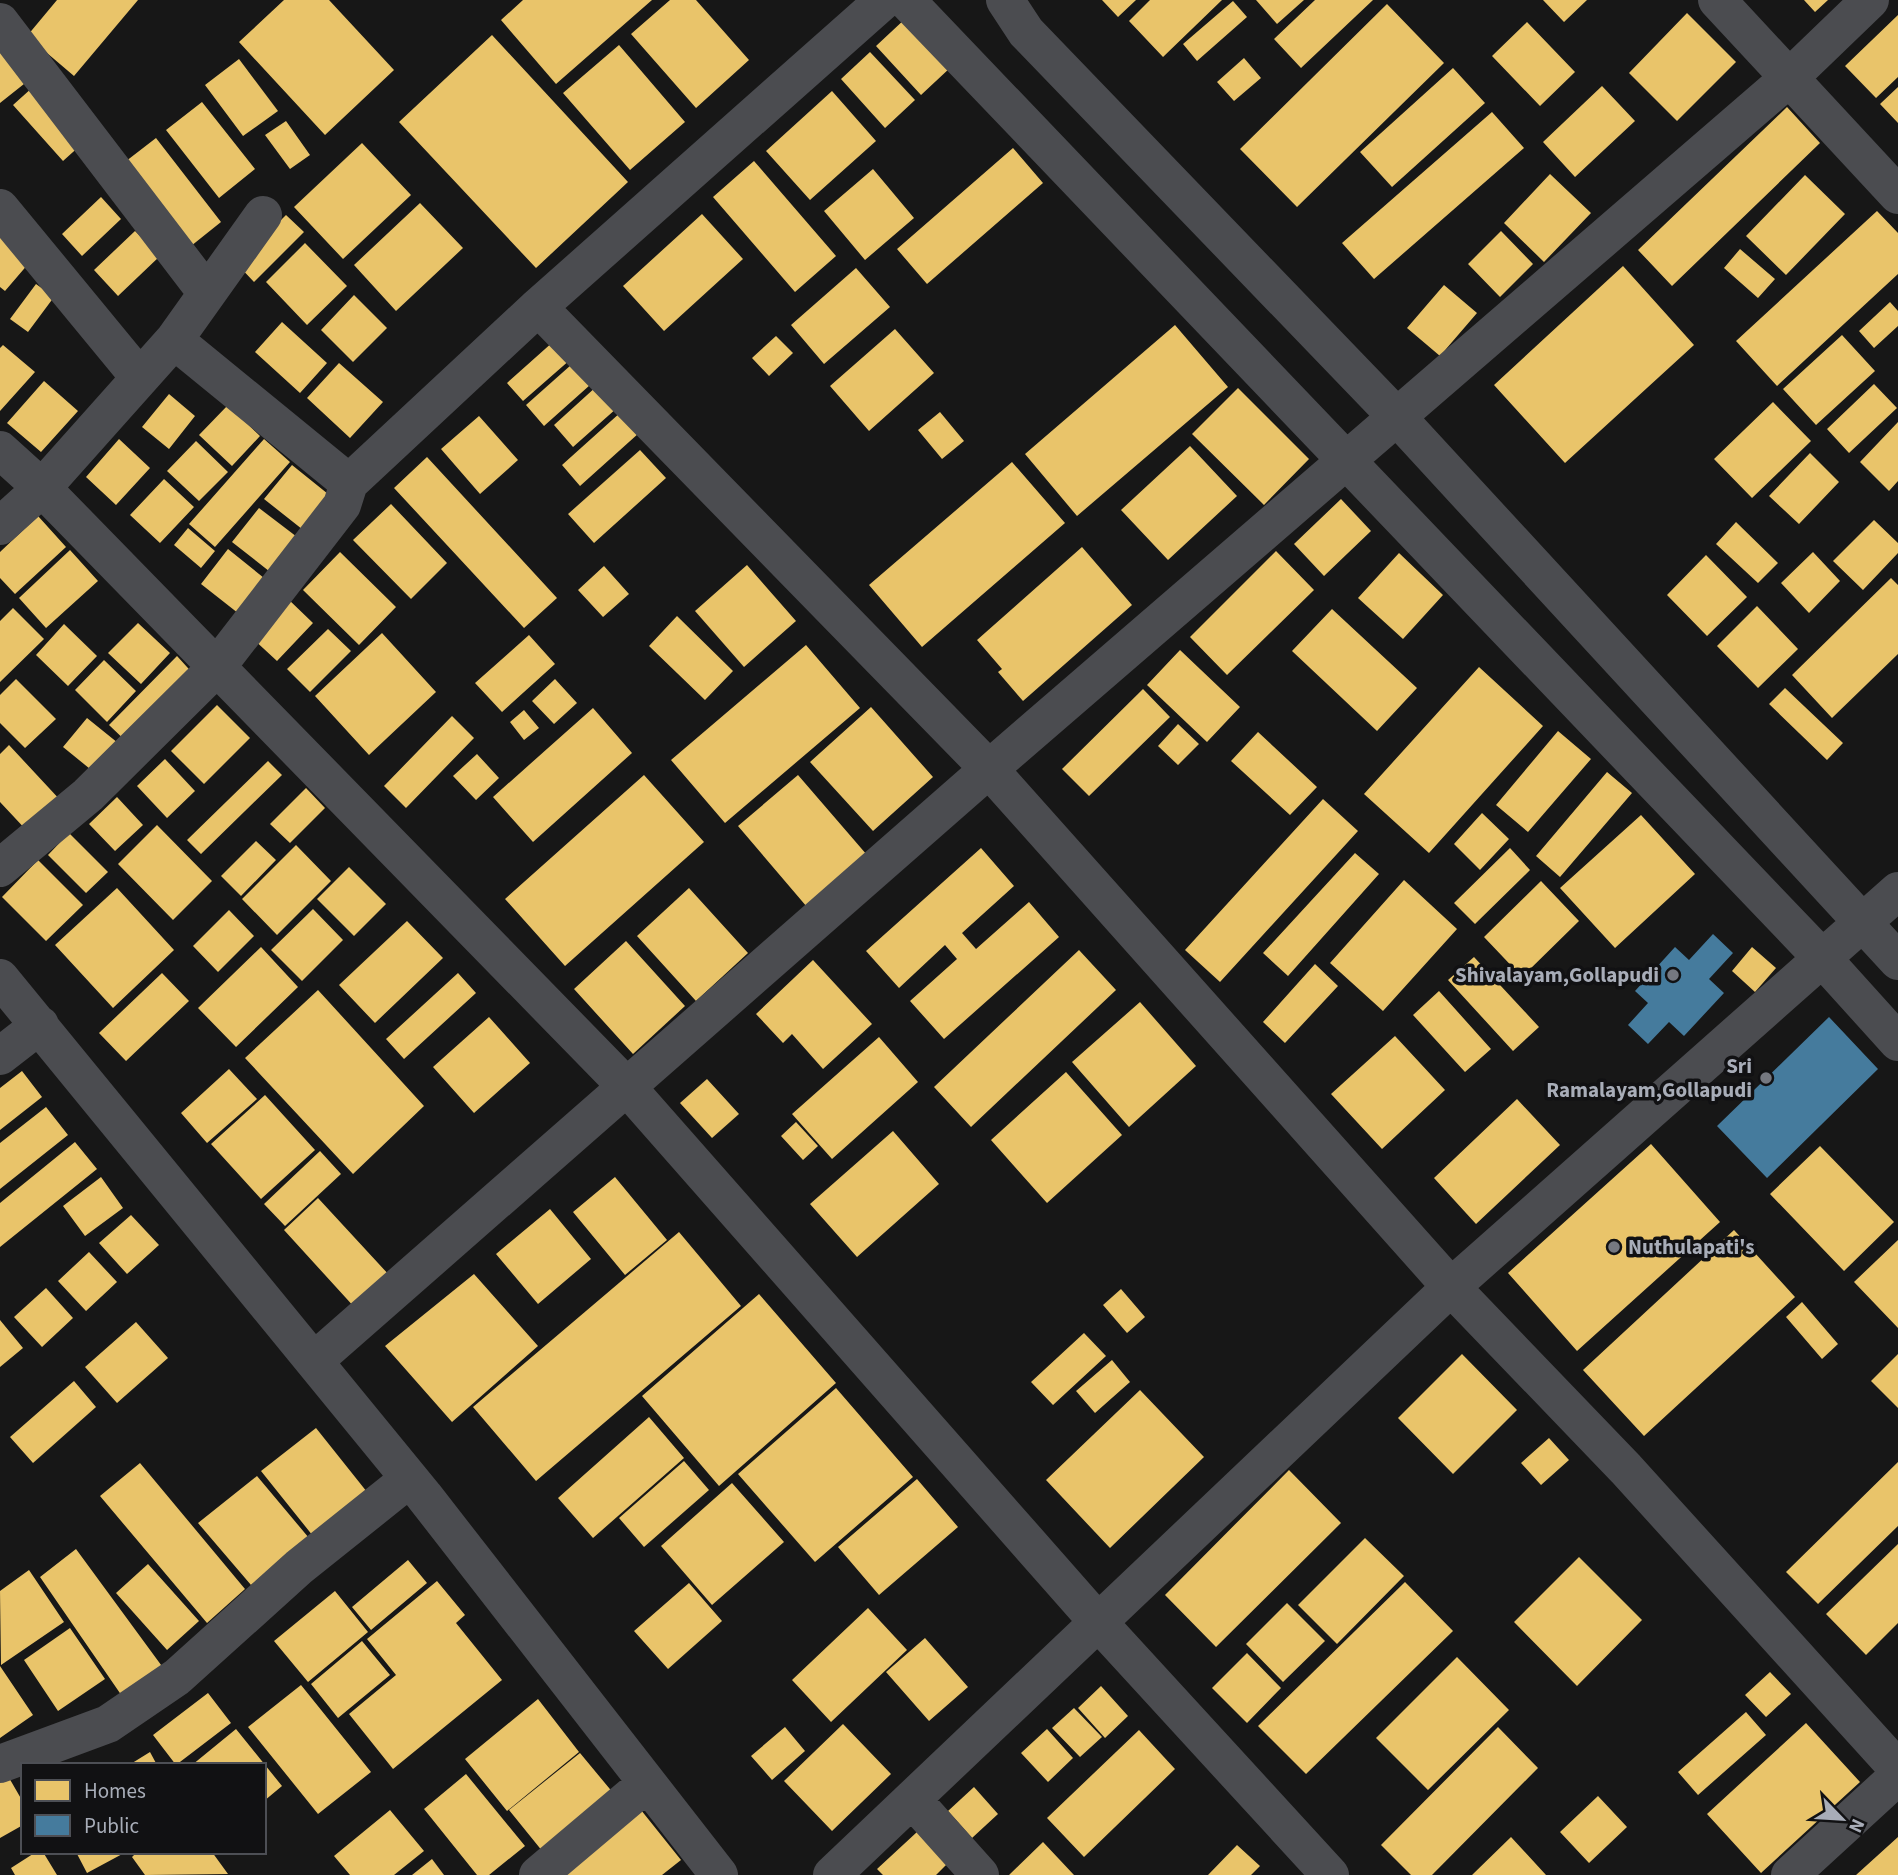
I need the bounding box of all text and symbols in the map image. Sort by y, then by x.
place label: Shivalayam,Gollapudi [1455,960,1659,990]
marker: Shivalayam,Gollapudi [1665,967,1681,983]
place label: Sri Ramalayam,Gollapudi [1546,1051,1752,1105]
marker: Sri Ramalayam,Gollapudi [1758,1070,1774,1086]
place label: Nuthulapati's [1628,1232,1754,1262]
marker: Nuthulapati's [1606,1239,1622,1255]
legend [21,1763,266,1854]
text: Homes [84,1776,146,1806]
north arrow [1807,1784,1877,1854]
text: Public [84,1811,139,1841]
text: N [1841,1814,1871,1837]

